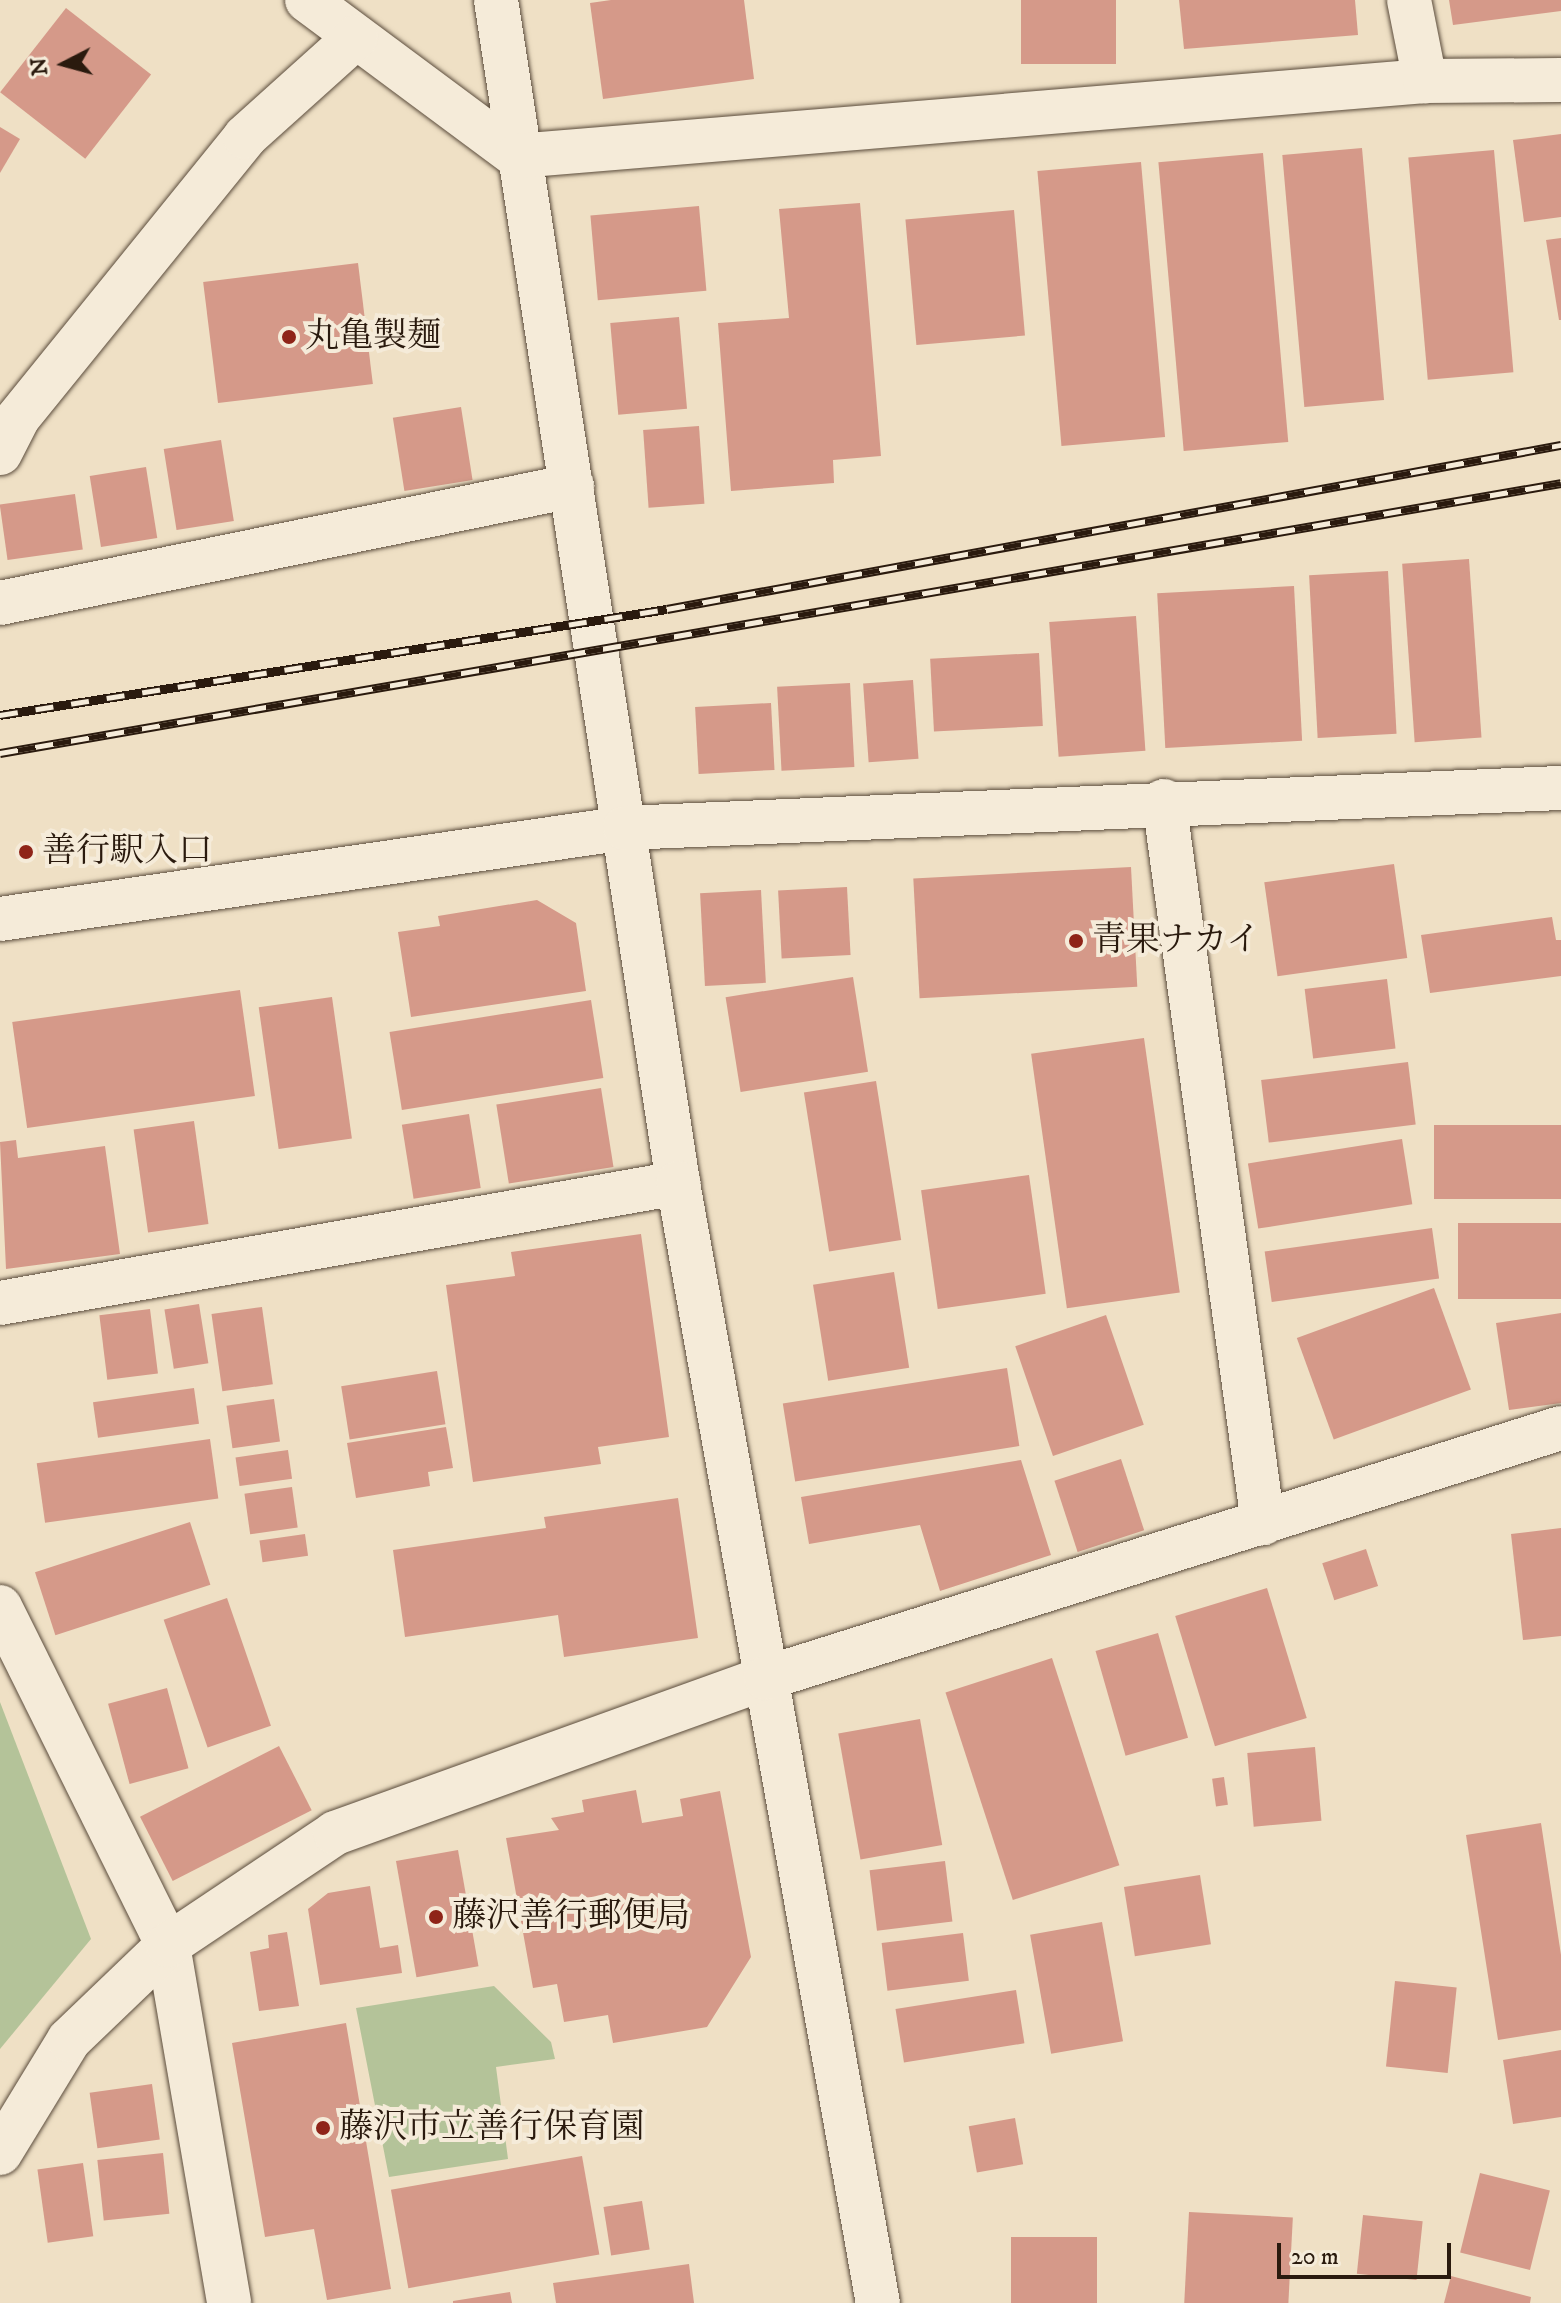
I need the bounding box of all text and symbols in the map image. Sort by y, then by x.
north arrow [24,24,104,104]
text: N [25,56,54,77]
place label: 丸亀製麺 [305,317,441,357]
marker: 丸亀製麺 [280,328,298,346]
place label: 善行駅入口 [42,832,212,872]
marker: 善行駅入口 [17,843,35,861]
place label: 青果ナカイ [1092,921,1262,961]
marker: 青果ナカイ [1067,932,1085,950]
place label: 藤沢善行郵便局 [452,1897,690,1937]
marker: 藤沢善行郵便局 [427,1908,445,1926]
place label: 藤沢市立善行保育園 [339,2108,645,2148]
marker: 藤沢市立善行保育園 [314,2119,332,2137]
scale bar [1281,2227,1455,2277]
text: 20 m [1291,2242,1339,2272]

